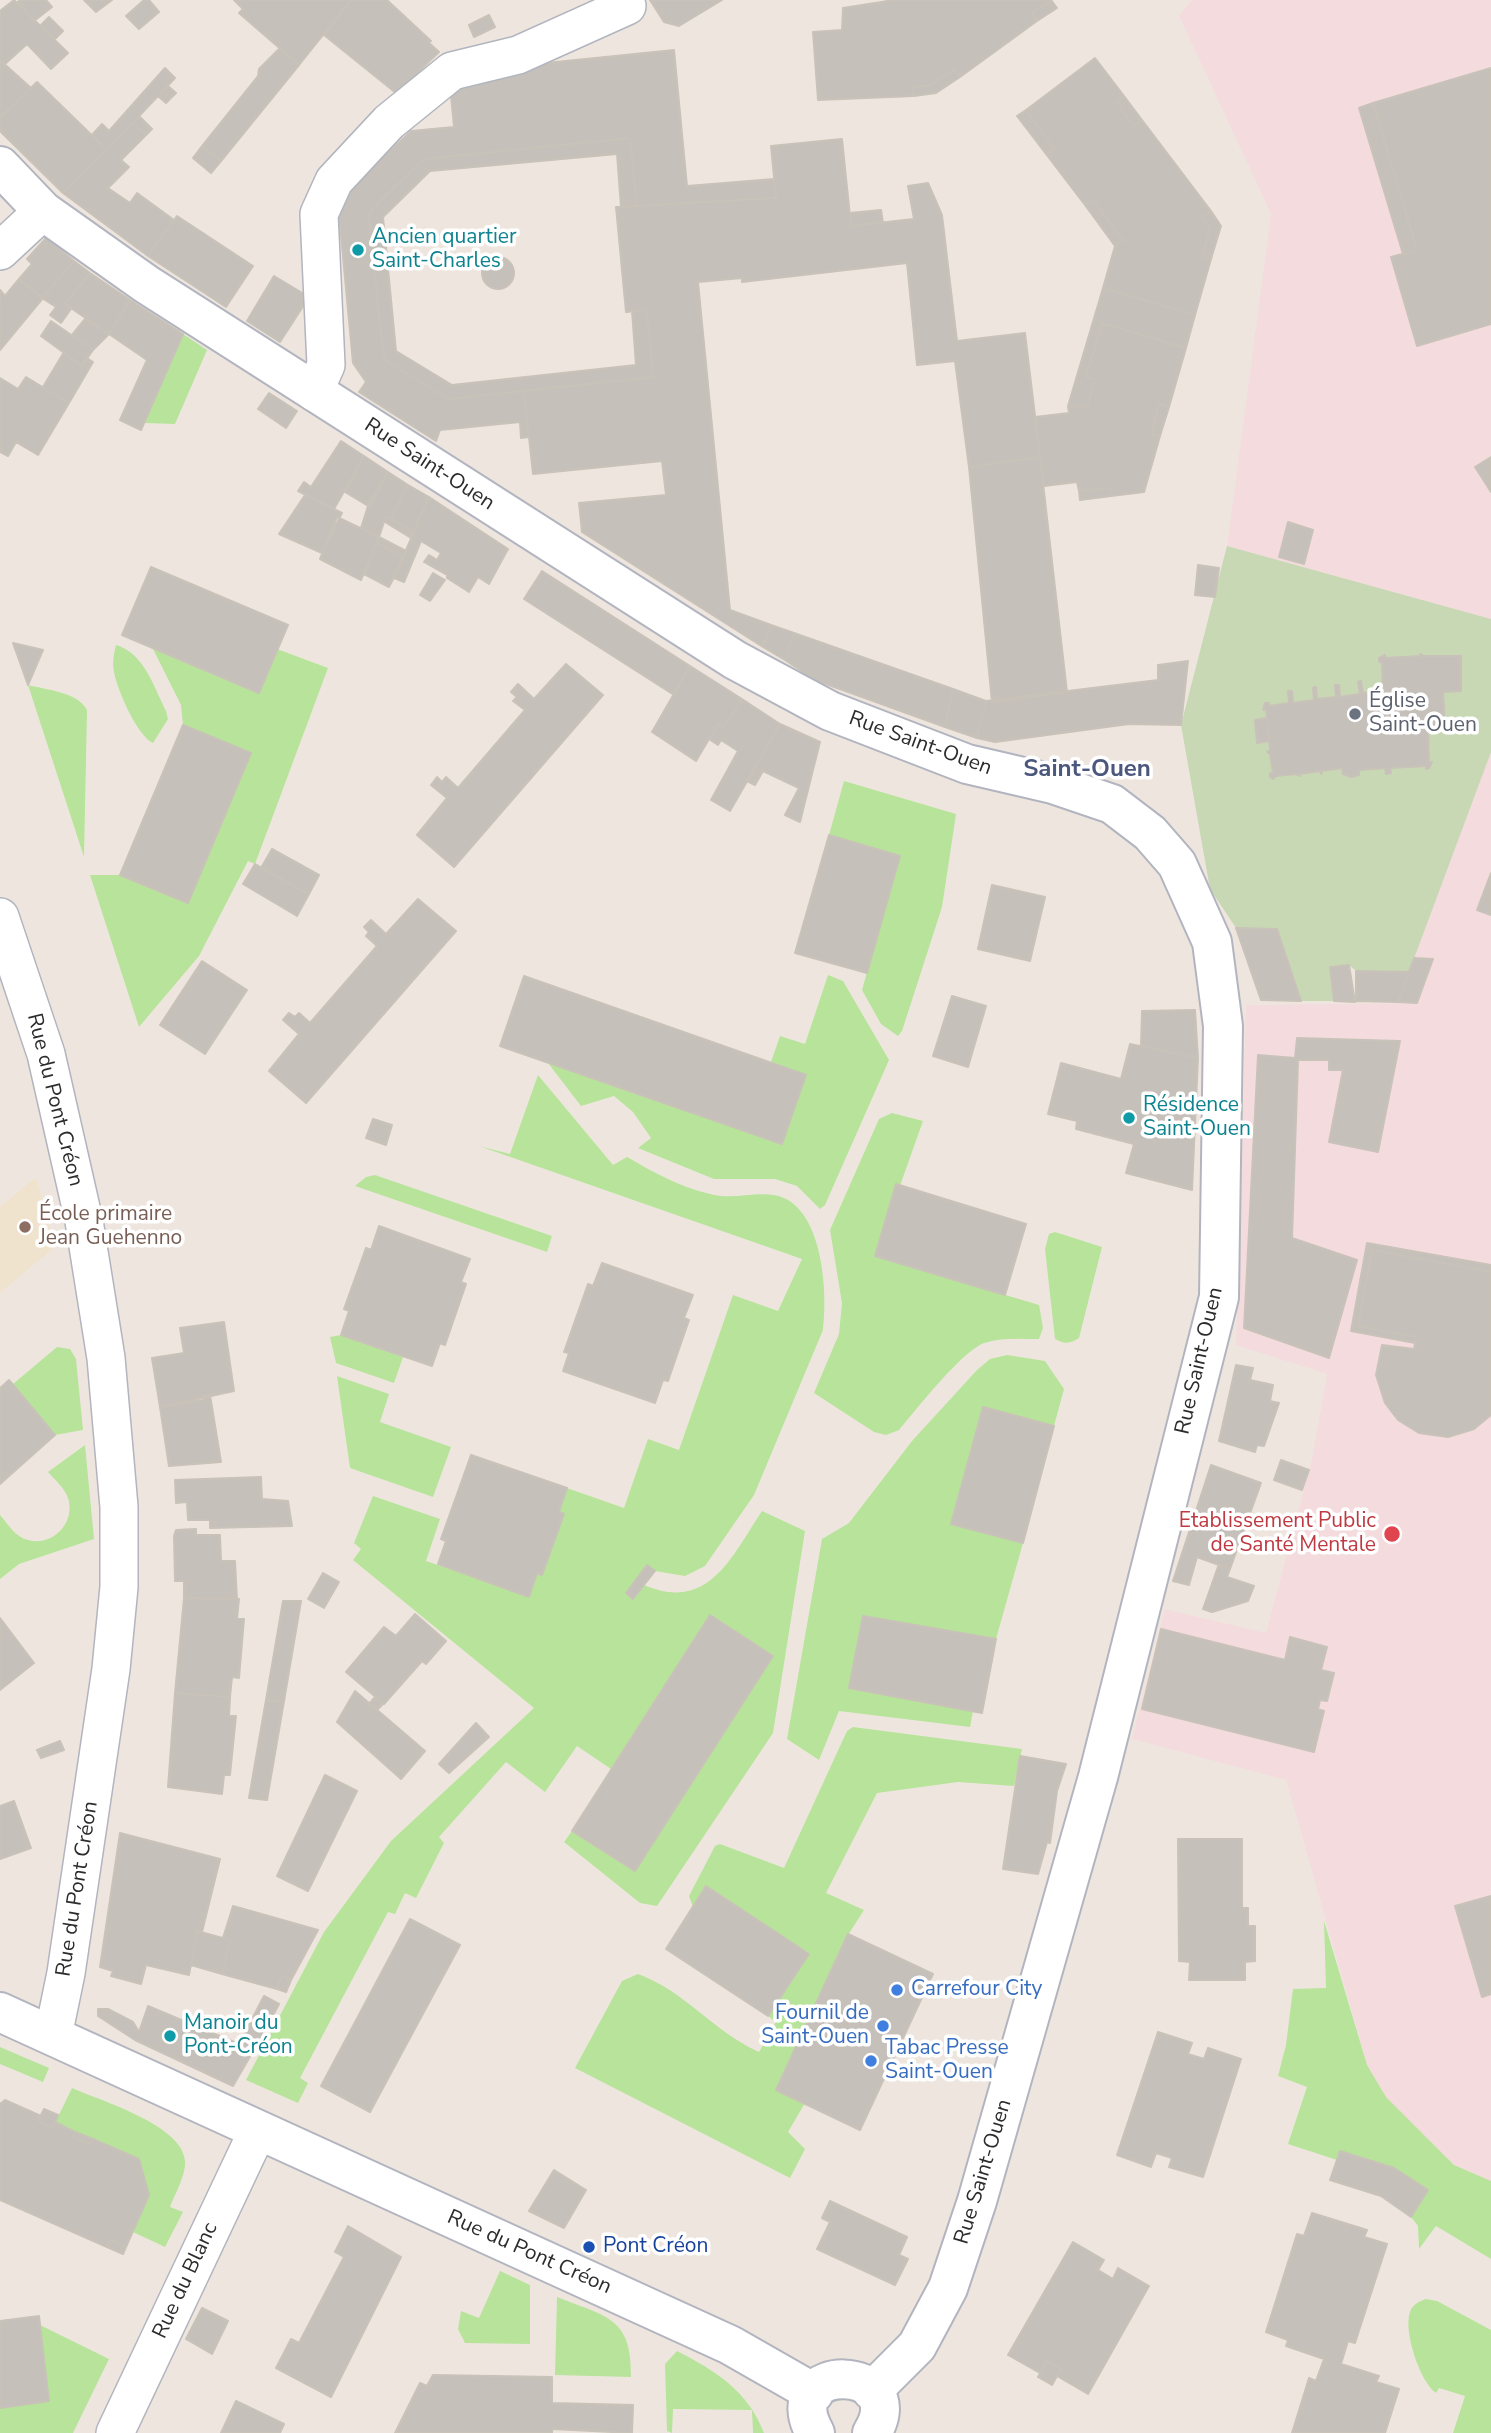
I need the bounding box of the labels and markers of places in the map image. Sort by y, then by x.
place label: Ancien quartier Saint-Charles [372,225,516,275]
marker: Ancien quartier Saint-Charles [350,242,366,258]
place label: Église Saint-Ouen [1369,689,1477,739]
marker: Église Saint-Ouen [1347,706,1363,722]
place label: Résidence Saint-Ouen [1143,1093,1251,1143]
marker: Résidence Saint-Ouen [1121,1110,1137,1126]
place label: École primaire Jean Guehenno [39,1202,182,1252]
marker: École primaire Jean Guehenno [17,1219,33,1235]
place label: Etablissement Public de Santé Mentale [1179,1509,1376,1559]
marker: Etablissement Public de Santé Mentale [1382,1524,1402,1544]
place label: Carrefour City [911,1977,1042,2003]
marker: Carrefour City [889,1982,905,1998]
place label: Fournil de Saint-Ouen [761,2001,869,2051]
place label: Manoir du Pont-Créon [184,2011,293,2061]
marker: Fournil de Saint-Ouen [875,2018,891,2034]
marker: Manoir du Pont-Créon [162,2028,178,2044]
place label: Tabac Presse Saint-Ouen [885,2036,1009,2086]
marker: Tabac Presse Saint-Ouen [863,2053,879,2069]
place label: Pont Créon [603,2234,708,2260]
marker: Pont Créon [581,2239,597,2255]

